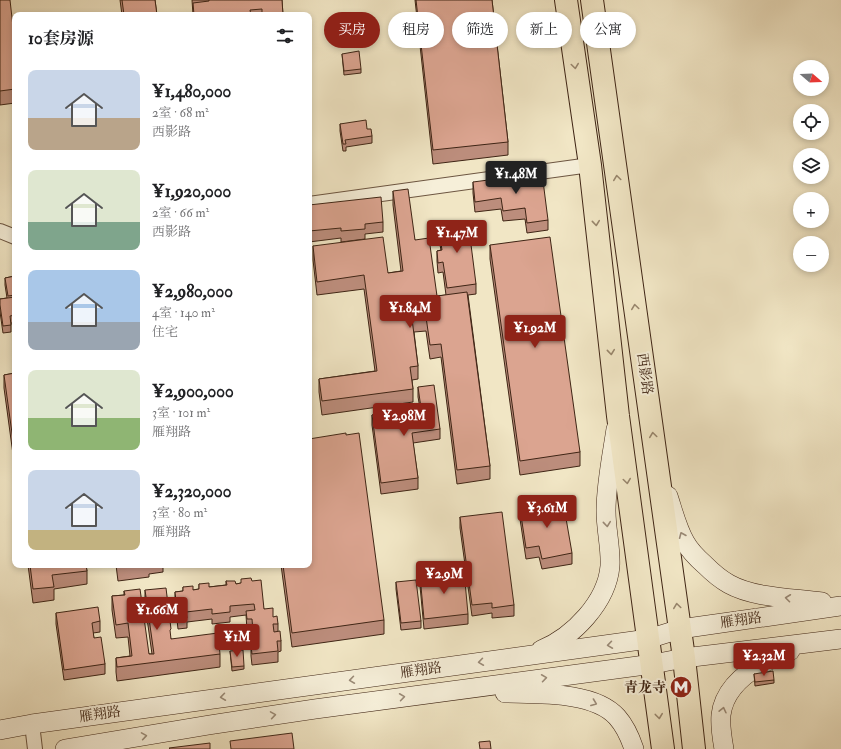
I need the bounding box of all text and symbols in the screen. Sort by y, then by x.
chip: 买房 [324,12,380,48]
chip: 租房 [388,12,444,48]
chip: 筛选 [452,12,508,48]
chip: 新上 [516,12,572,48]
chip: 公寓 [580,12,636,48]
icon: filters [274,25,296,47]
text: 10套房源 [28,28,94,49]
north arrow [793,60,829,96]
map controls [793,60,829,272]
one-way arrow [570,63,579,69]
text: ¥1,480,000 [152,81,231,102]
icon: home [60,86,108,134]
button: locate [793,104,829,140]
text: 2室 · 68 m² [152,105,209,121]
text: 西影路 [152,124,191,140]
button: layers [793,148,829,184]
pin: ¥1.48M [483,161,549,195]
text: ¥1.48M [495,166,537,182]
one-way arrow [613,175,622,181]
text: ¥1,920,000 [152,181,231,202]
icon: home [60,186,108,234]
button: + [793,192,829,228]
text: 2室 · 66 m² [152,205,209,221]
pin: ¥1.47M [424,220,490,254]
one-way arrow [591,220,600,226]
text: 西影路 [152,224,191,240]
text: ¥1.47M [436,225,478,241]
button: − [793,236,829,272]
text: ¥2,980,000 [152,281,233,302]
icon: home [60,286,108,334]
pin: ¥1.84M [377,295,443,329]
text: ¥1.84M [389,300,431,316]
one-way arrow [631,304,640,310]
text: 4室 · 140 m² [152,305,215,321]
pin: ¥1.92M [502,315,568,349]
text: ¥1.92M [514,320,556,336]
text: 住宅 [152,324,178,340]
one-way arrow [606,349,615,355]
street label: 西影路 [634,352,656,396]
text: ¥2,900,000 [152,381,234,402]
icon: home [60,386,108,434]
pin: ¥2.98M [371,403,437,437]
text: 3室 · 101 m² [152,405,210,421]
text: ¥2.98M [382,408,426,424]
text: 雁翔路 [152,424,191,440]
one-way arrow [649,432,658,439]
one-way arrow [622,478,631,484]
text: ¥2,320,000 [152,481,231,502]
icon: home [60,486,108,534]
pin: ¥3.61M [514,495,580,529]
text: ¥3.61M [526,500,568,516]
text: 3室 · 80 m² [152,505,207,521]
one-way arrow [603,521,612,527]
text: 雁翔路 [152,524,191,540]
one-way arrow [679,532,687,539]
pin: ¥2.9M [416,561,472,595]
text: ¥2.9M [425,566,463,582]
one-way arrow [785,593,791,602]
pin: ¥1.66M [124,597,190,631]
text: ¥1.66M [136,602,178,618]
one-way arrow [673,603,682,609]
street label: 雁翔路 [719,609,763,631]
pin: ¥1M [218,624,256,658]
text: ¥1M [224,629,251,645]
one-way arrow [606,640,613,649]
pin: ¥2.32M [731,643,797,677]
text: ¥2.32M [742,648,786,664]
one-way arrow [478,657,484,666]
street label: 雁翔路 [399,659,443,681]
one-way arrow [541,674,547,683]
metro station icon: 青龙寺 [668,674,694,700]
one-way arrow [349,675,355,684]
place label: 青龙寺 [624,679,666,696]
one-way arrow [220,693,226,702]
one-way arrow [399,693,405,702]
one-way arrow [589,698,597,706]
street label: 雁翔路 [78,703,122,725]
one-way arrow [718,707,726,714]
one-way arrow [270,711,276,720]
one-way arrow [655,713,664,719]
one-way arrow [141,732,148,741]

